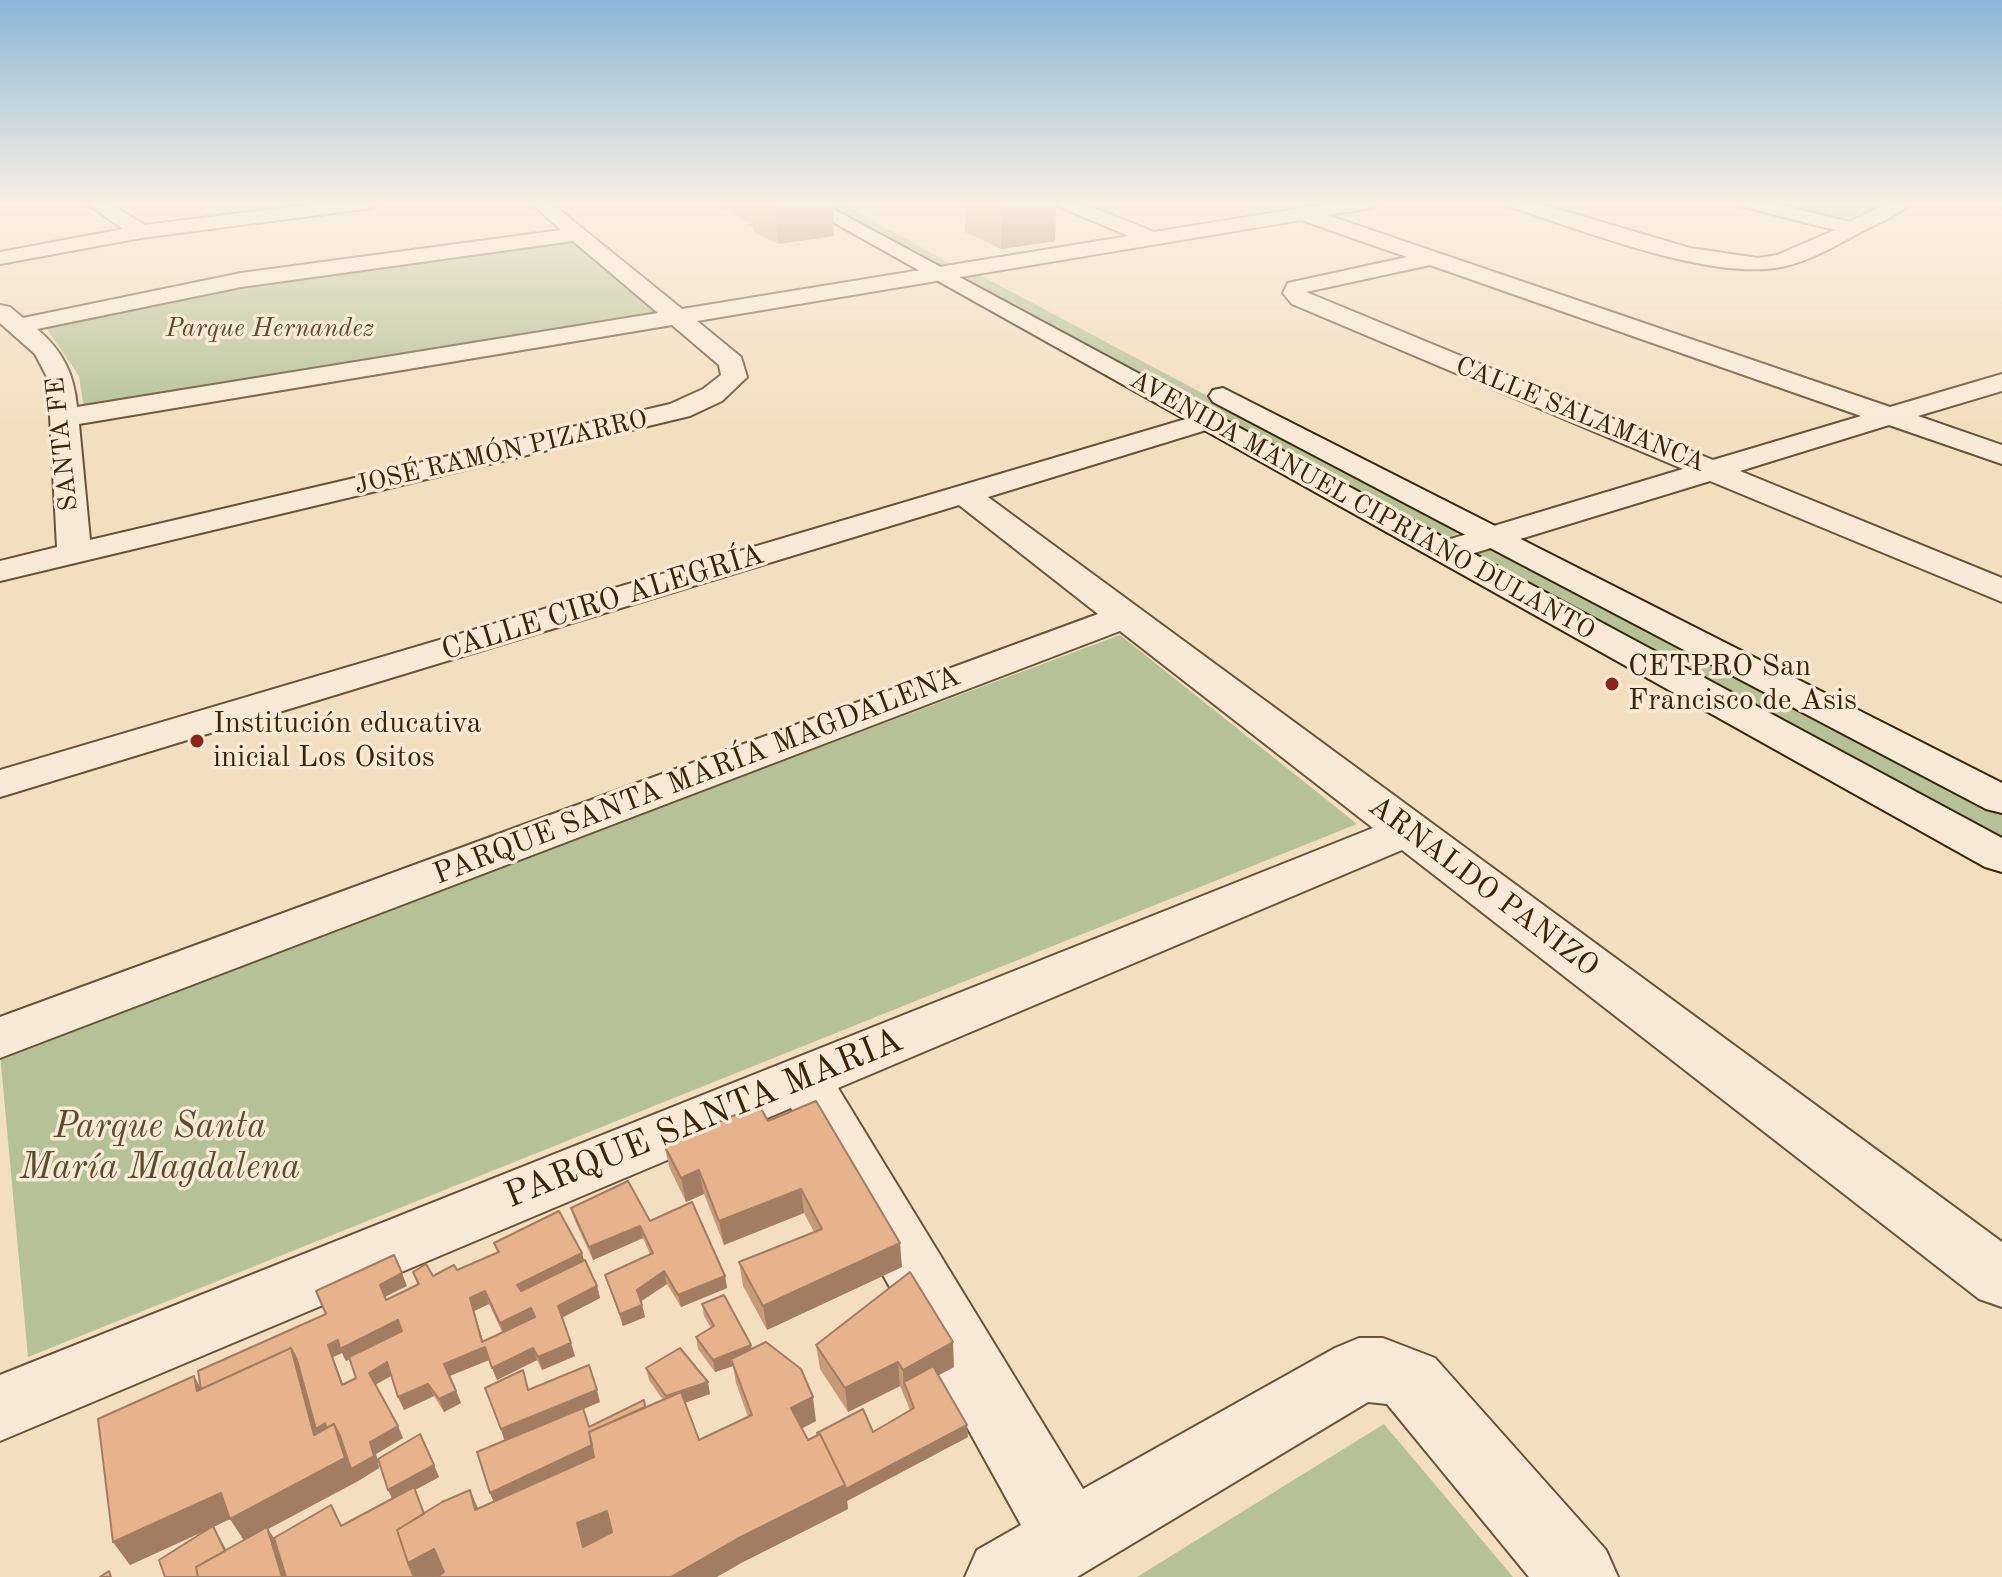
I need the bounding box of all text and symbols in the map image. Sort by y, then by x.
park label: Parque Hernandez [166,313,374,345]
street label: CALLE SALAMANCA [1451,351,1709,479]
street label: AVENIDA MANUEL CIPRIANO DULANTO [1124,365,1600,647]
street label: SANTA FE [40,375,86,513]
street label: JOSÉ RAMÓN PIZARRO [352,404,650,502]
street label: CALLE CIRO ALEGRÍA [438,537,768,669]
place label: CETPRO San Francisco de Asis [1628,649,1857,720]
street label: PARQUE SANTA MARÍA MAGDALENA [428,659,966,893]
marker: CETPRO San Francisco de Asis [1603,675,1621,693]
place label: Institución educativa inicial Los Ositos [213,706,482,776]
marker: Institución educativa inicial Los Ositos [188,732,206,750]
street label: ARNALDO PANIZO [1361,789,1605,985]
street label: PARQUE SANTA MARIA [499,1019,909,1219]
park label: Parque Santa María Magdalena [20,1106,300,1191]

